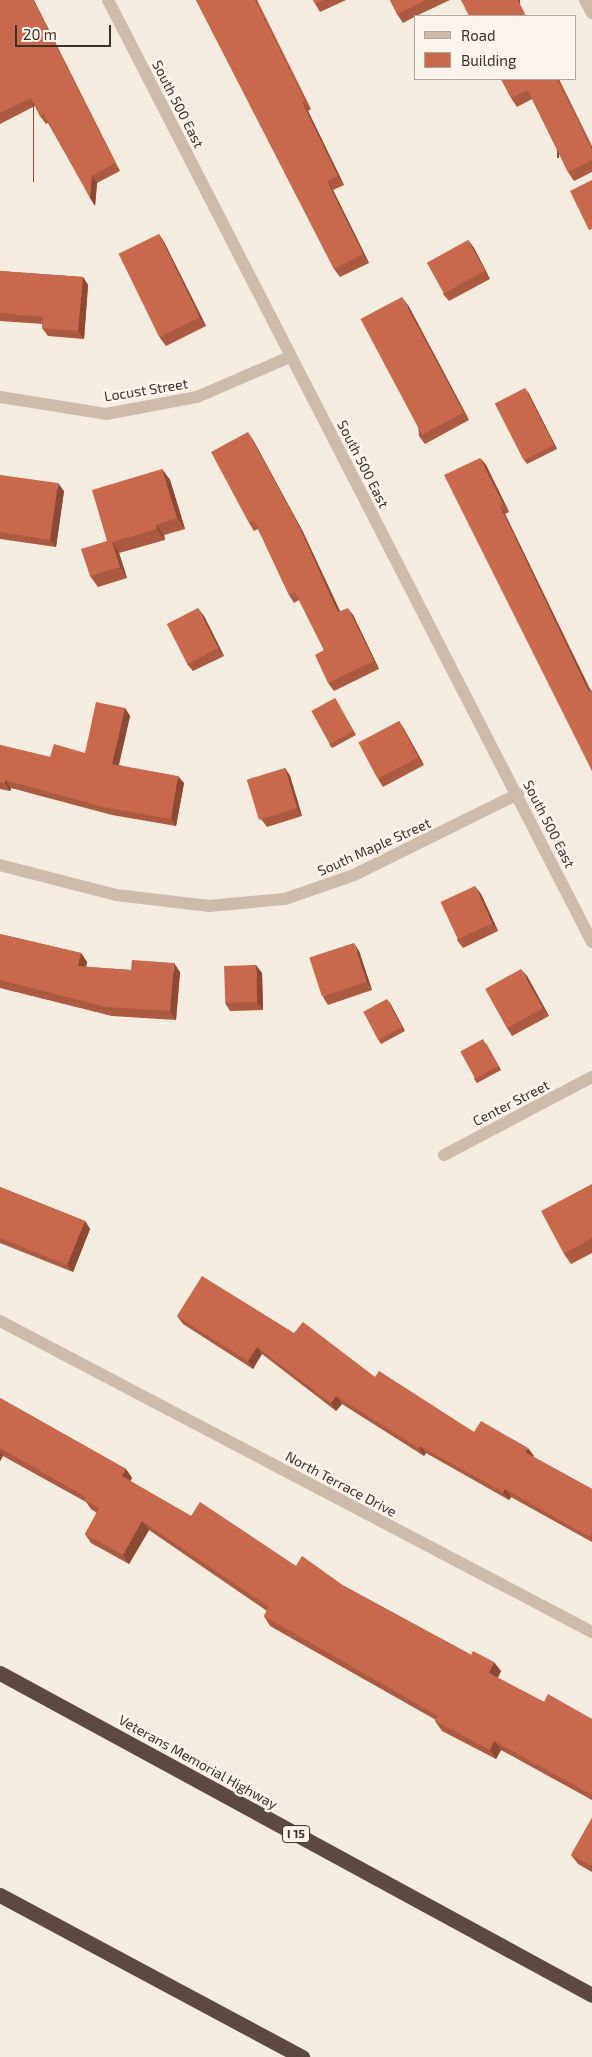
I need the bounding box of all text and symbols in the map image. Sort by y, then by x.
scale bar [18,15,114,47]
legend [414,15,577,80]
text: 20 m [23,25,57,43]
text: Road [461,26,496,44]
text: Building [461,51,516,69]
street label: South 500 East [149,57,207,151]
street label: Locust Street [103,375,189,405]
street label: South 500 East [334,417,392,511]
street label: South 500 East [520,777,578,871]
street label: South Maple Street [315,814,433,880]
street label: Center Street [470,1076,552,1130]
street label: North Terrace Drive [282,1448,400,1520]
street label: Veterans Memorial Highway [115,1711,281,1813]
road number: I 15 [281,1825,311,1844]

